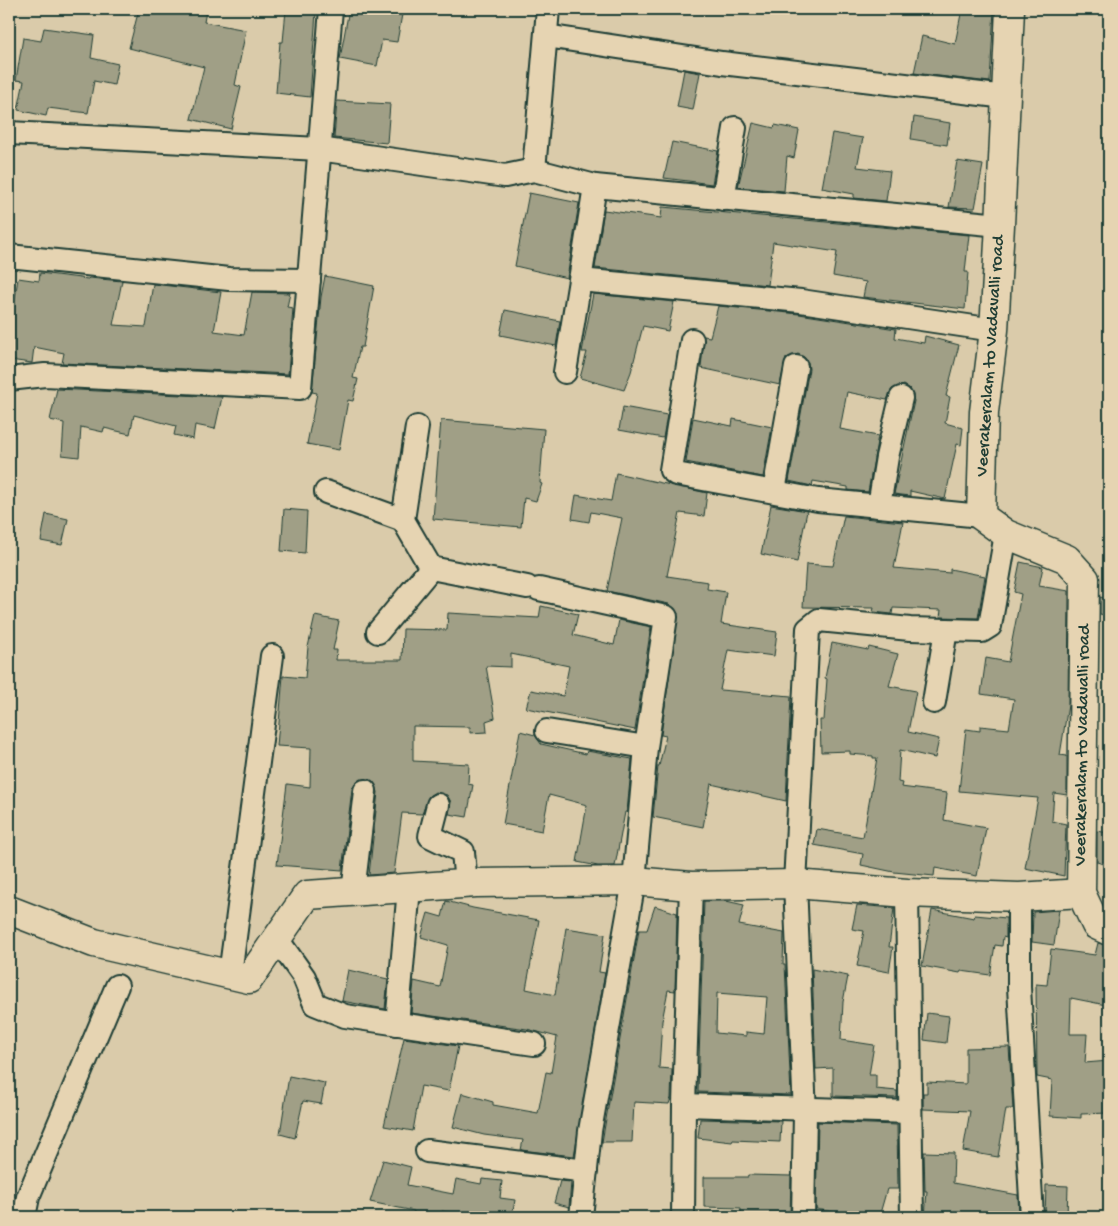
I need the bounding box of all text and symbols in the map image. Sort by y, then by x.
street label: Veerakeralam to Vadavalli road [972,233,1010,478]
street label: Veerakeralam to Vadavalli road [1070,623,1096,867]

